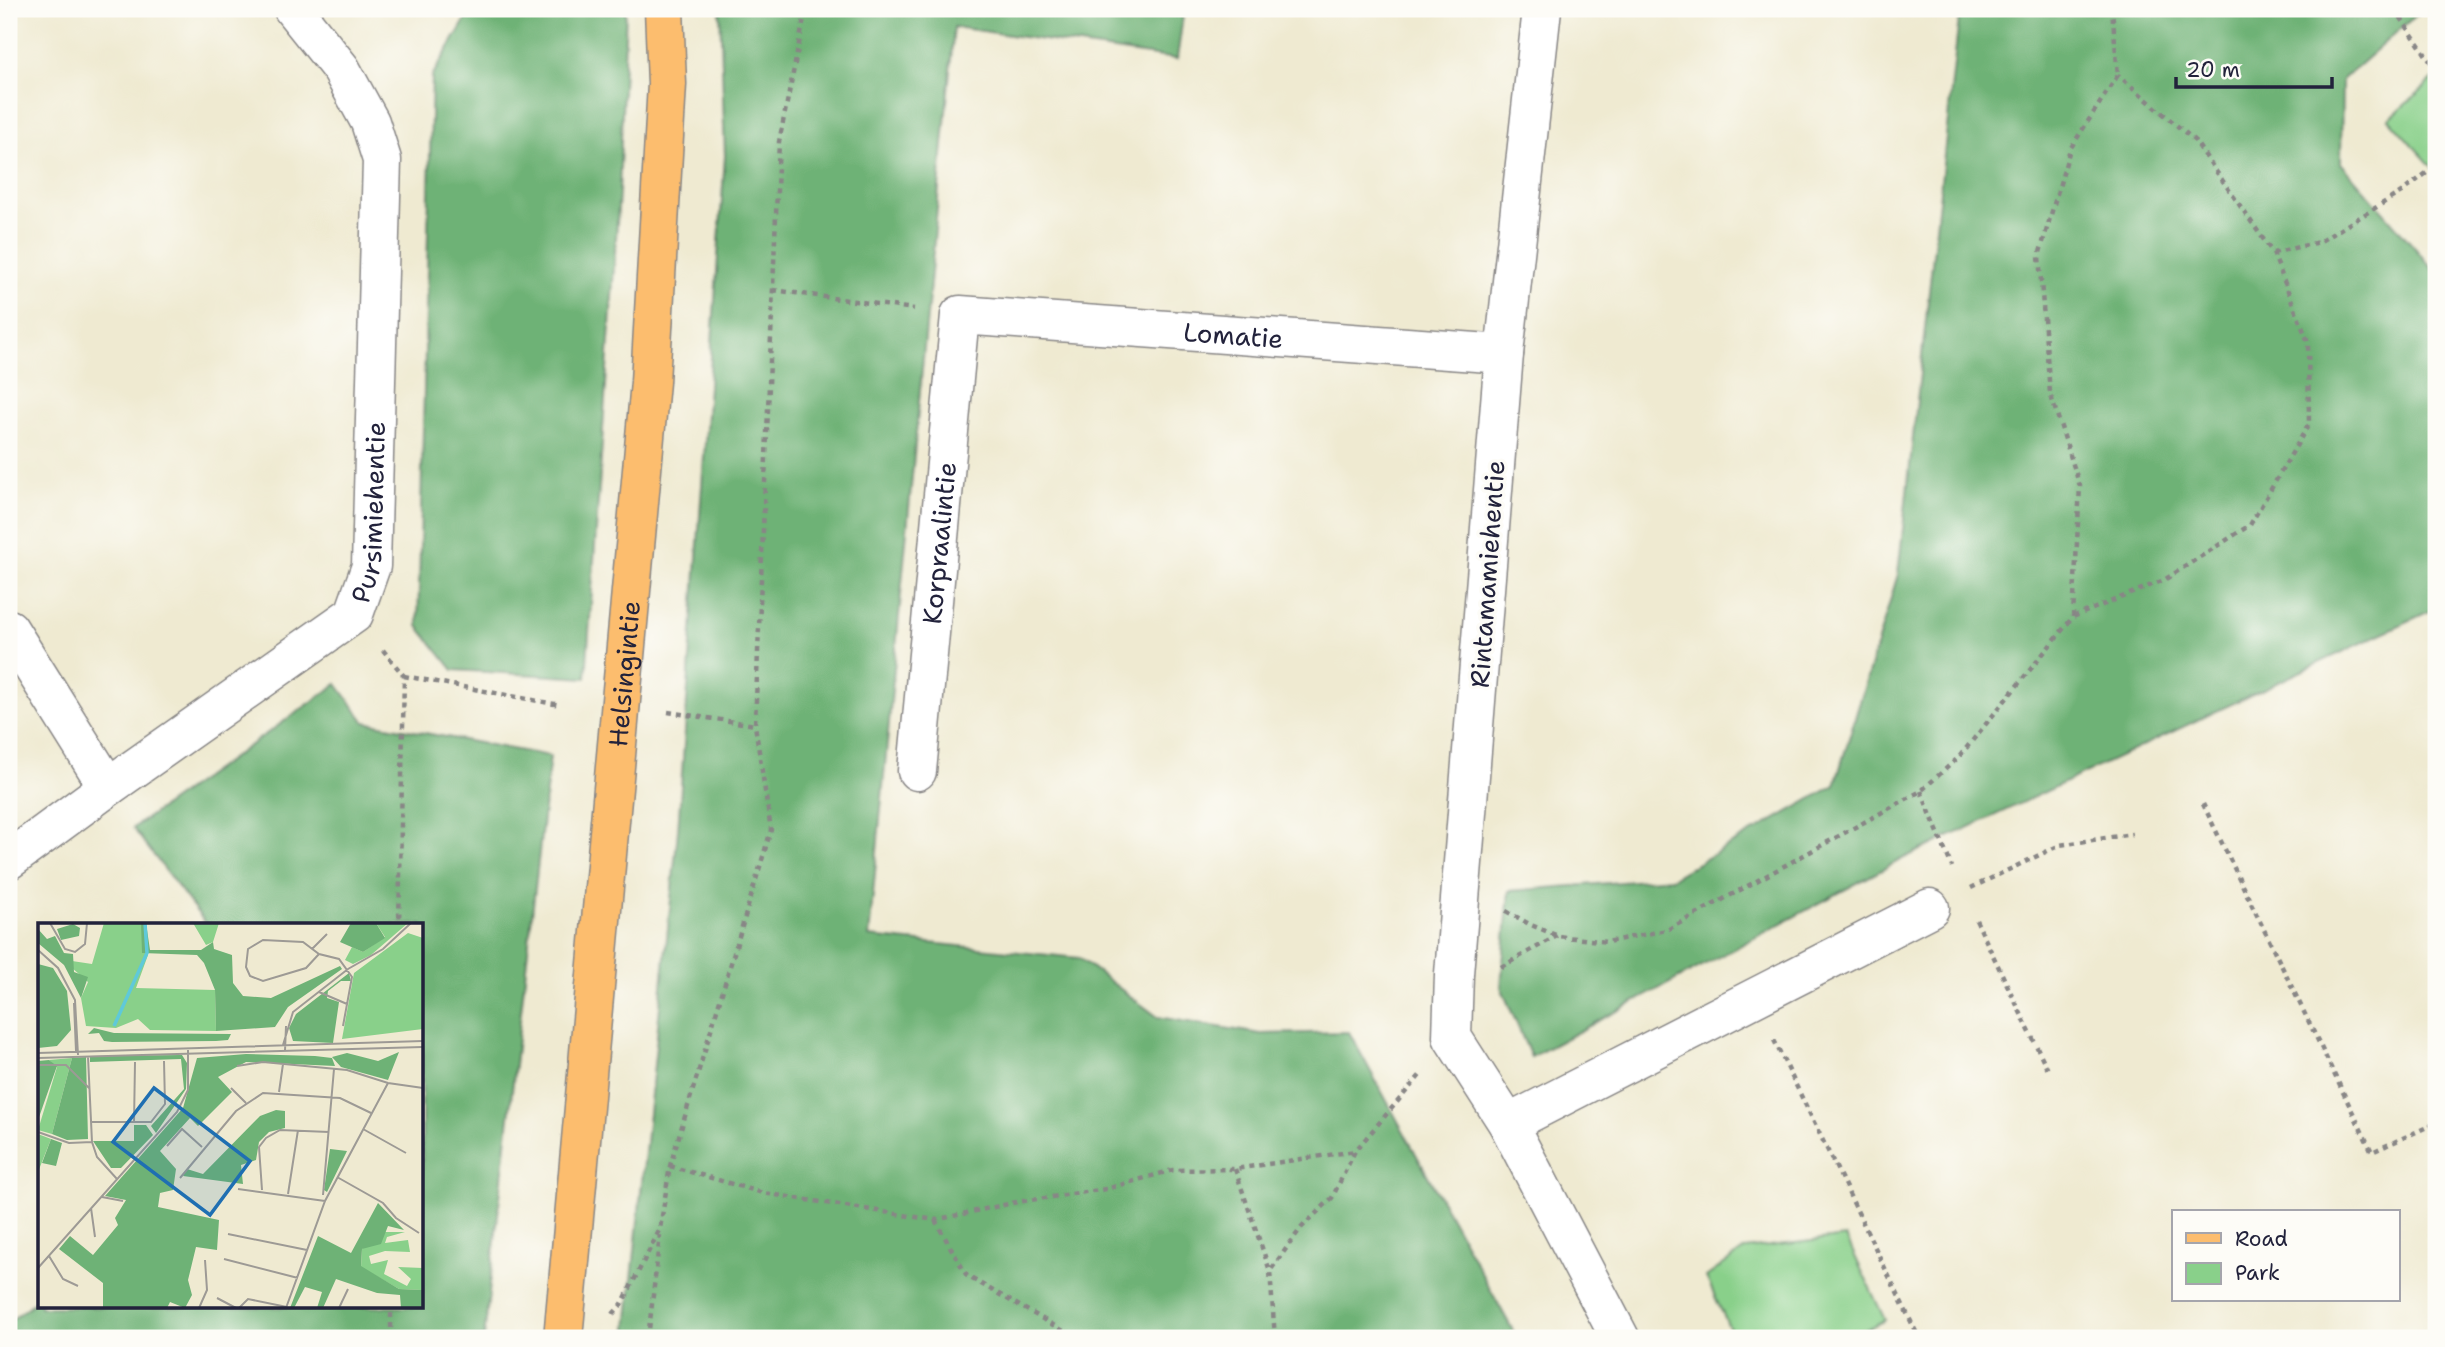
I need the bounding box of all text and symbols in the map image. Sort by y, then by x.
scale bar [2176,46,2331,90]
text: 20 m [2186,56,2240,84]
street label: Lomatie [1182,314,1284,356]
street label: Pursimiehentie [342,421,392,607]
street label: Rintamamiehentie [1462,459,1512,689]
street label: Korpraalintie [913,460,964,626]
street label: Helsingintie [599,599,648,749]
inset map [38,923,424,1308]
legend [2172,1210,2400,1302]
text: Road [2235,1225,2288,1253]
text: Park [2235,1259,2280,1287]

